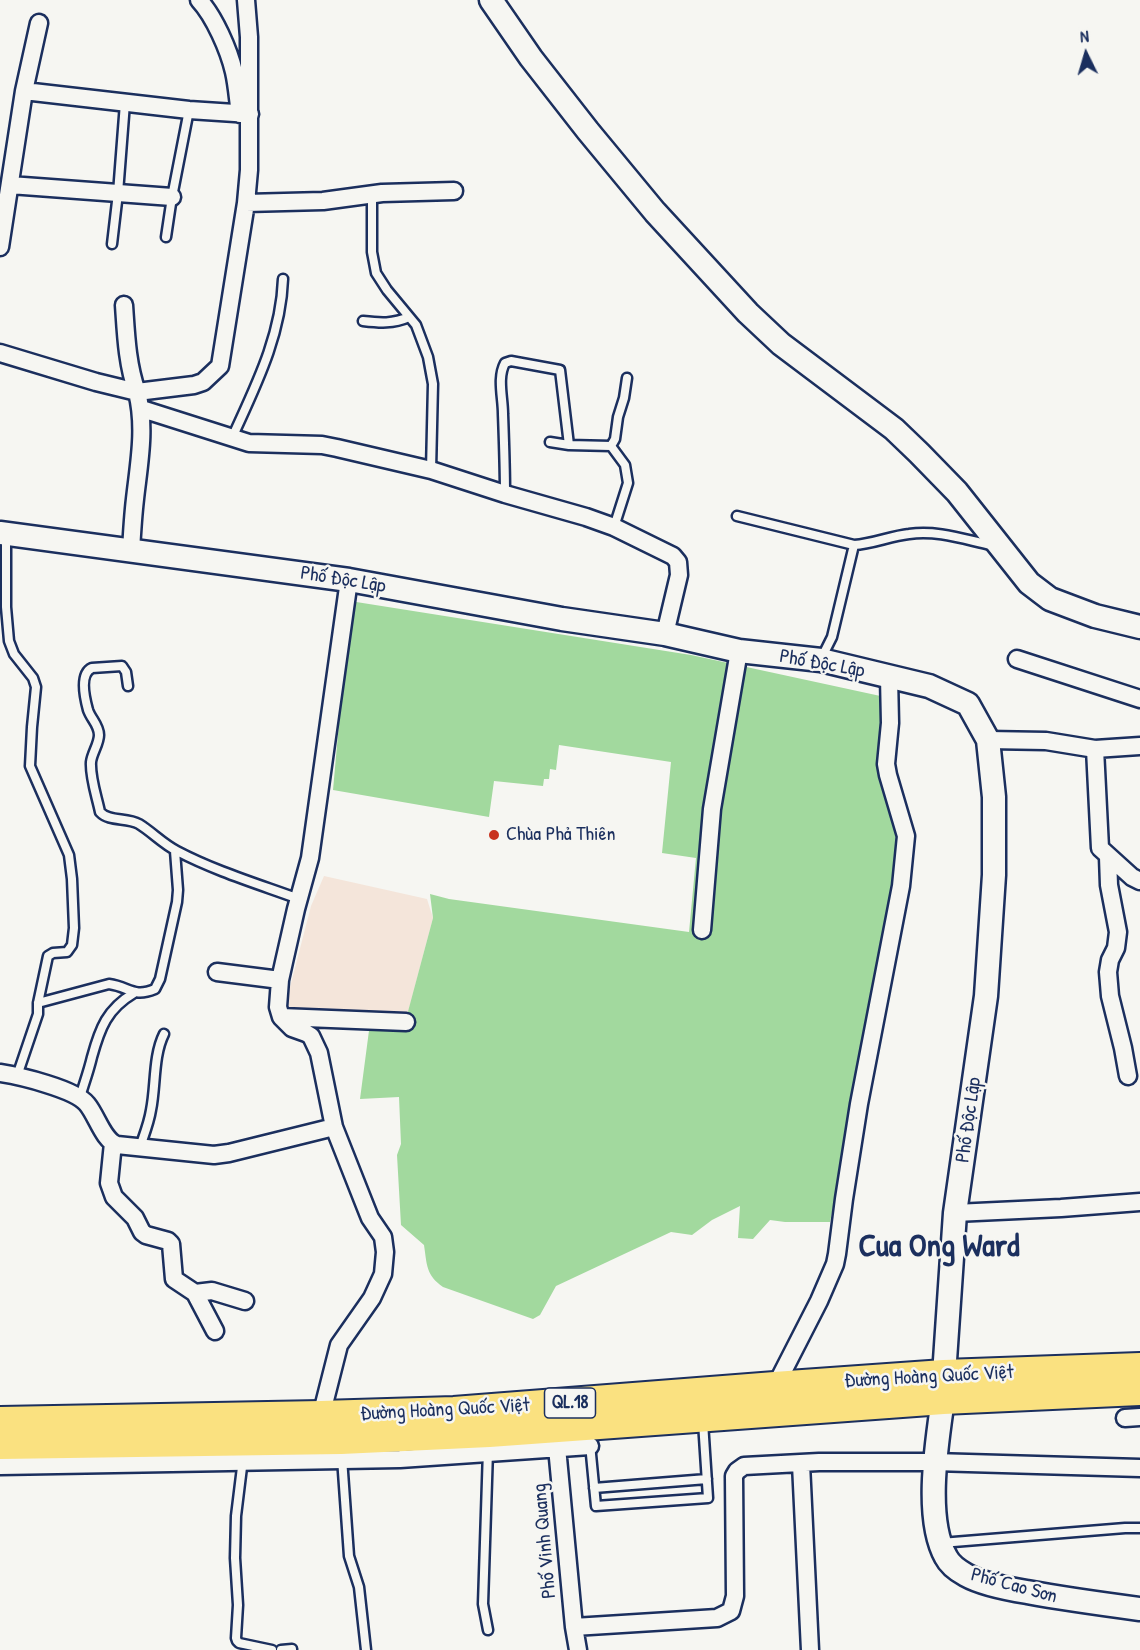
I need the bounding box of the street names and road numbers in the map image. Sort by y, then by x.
street label: Phố Độc Lập [299,561,387,599]
street label: Phố Độc Lập [778,645,866,683]
street label: Phố Độc Lập [951,1076,987,1164]
street label: Đường Hoàng Quốc Việt [844,1361,1014,1393]
road number: QL.18 [544,1388,596,1418]
street label: Đường Hoàng Quốc Việt [360,1394,530,1426]
street label: Phố Vinh Quang [528,1483,562,1599]
street label: Phố Cao Sơn [968,1563,1060,1609]

